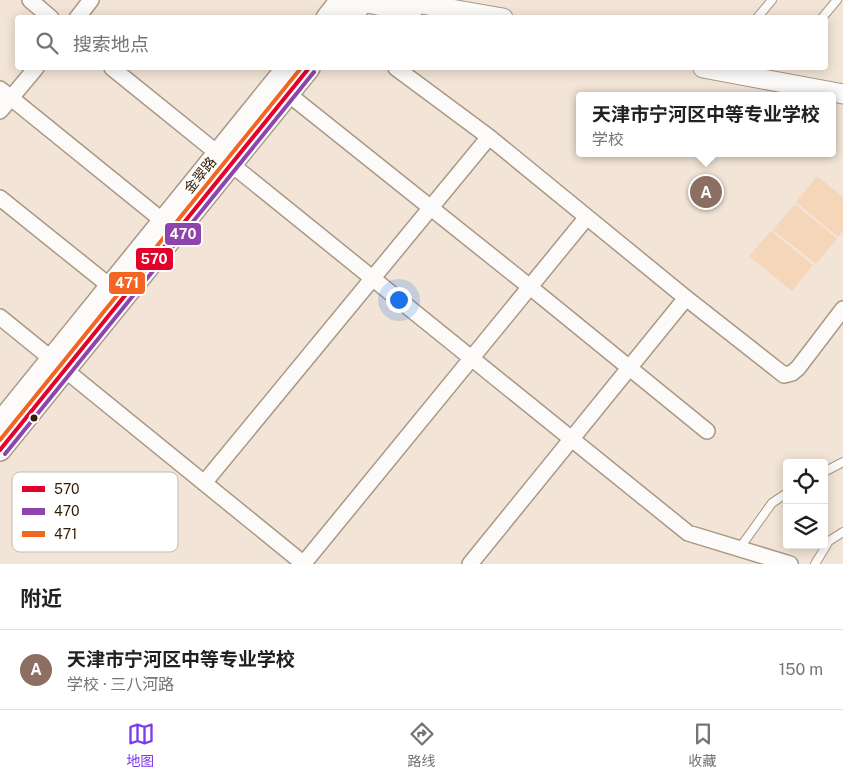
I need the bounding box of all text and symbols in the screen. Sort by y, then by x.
search box [15,15,828,70]
icon: search [33,29,61,57]
text: 搜索地点 [73,33,149,55]
popup [576,92,836,157]
text: 天津市宁河区中等专业学校 [592,103,820,125]
text: 学校 [592,130,624,149]
street label: 金翠路 [181,154,219,196]
pin: A [690,173,722,211]
line badge: 470 [164,222,202,246]
text: 470 [170,226,196,242]
line badge: 570 [135,247,174,271]
text: 570 [140,251,168,267]
line badge: 471 [108,271,146,295]
text: 471 [115,275,139,291]
your location [386,287,412,313]
unlabelled marker [29,413,39,423]
map controls [783,459,828,549]
button: locate [783,459,828,504]
legend [12,472,178,552]
text: 570 [54,481,80,497]
text: 470 [54,503,80,519]
button: layers [783,504,828,549]
text: 471 [54,526,77,542]
text: 附近 [20,586,62,611]
text: 天津市宁河区中等专业学校 [67,648,295,670]
text: A [30,660,42,679]
text: 150 m [779,660,823,679]
text: 学校 · 三八河路 [67,675,174,694]
tab: 地图 [127,720,155,770]
tab: 路线 [408,720,436,770]
tab: 收藏 [689,720,717,770]

